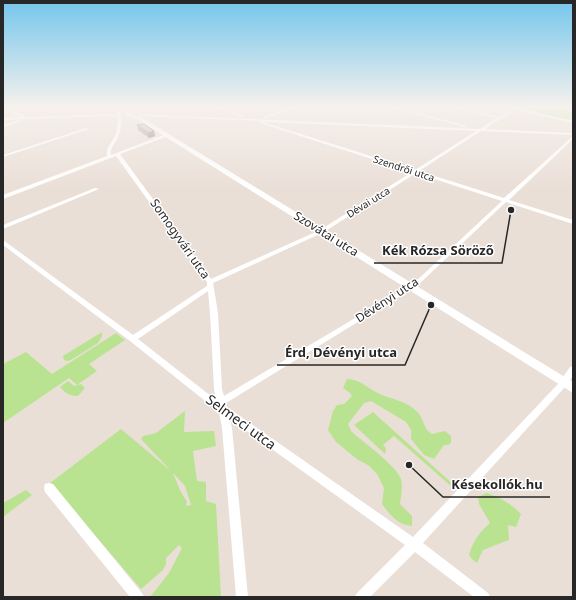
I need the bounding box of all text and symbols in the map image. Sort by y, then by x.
street label: Szendrői utca [372,152,436,184]
street label: Dévai utca [344,183,392,221]
street label: Somogyvári utca [146,195,214,282]
street label: Szovátai utca [291,207,362,260]
callout: Kék Rózsa Söröző [374,238,502,263]
text: Kék Rózsa Söröző [382,241,494,259]
street label: Dévényi utca [352,273,422,326]
callout: Érd, Dévényi utca [277,340,405,365]
text: Érd, Dévényi utca [285,343,397,361]
street label: Selmeci utca [202,390,280,454]
callout: Késekollók.hu [443,472,550,497]
text: Késekollók.hu [451,475,543,493]

